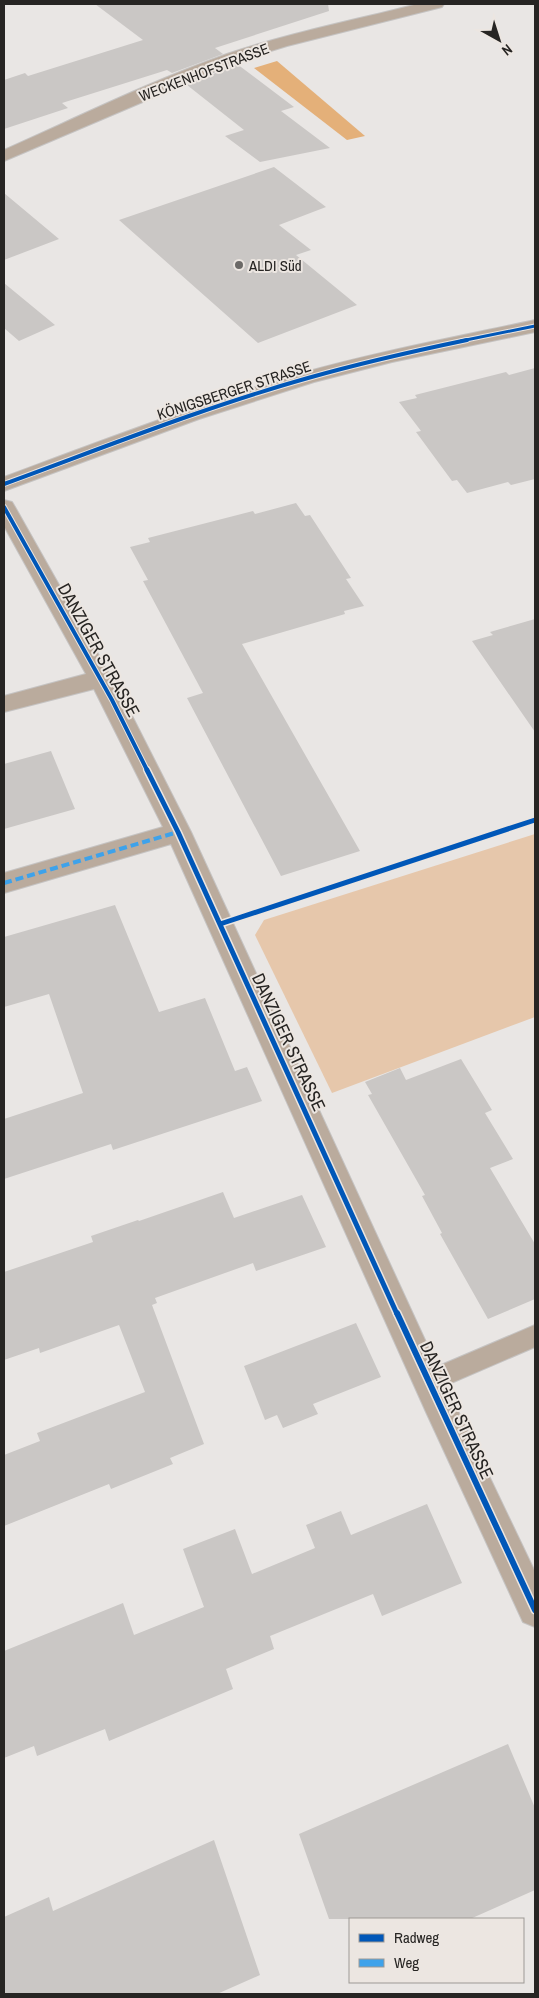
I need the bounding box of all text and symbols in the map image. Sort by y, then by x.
north arrow [474,15,524,65]
street label: WECKENHOFSTRASSE [136,38,272,106]
text: N [498,40,516,60]
place label: ALDI Süd [248,255,302,276]
marker: ALDI Süd [233,259,245,271]
street label: KÖNIGSBERGER STRASSE [154,355,314,425]
street label: DANZIGER STRASSE [52,579,146,721]
street label: DANZIGER STRASSE [246,969,332,1115]
street label: DANZIGER STRASSE [414,1337,500,1483]
legend [349,1918,524,1983]
text: Radweg [394,1927,439,1948]
text: Weg [394,1952,419,1973]

